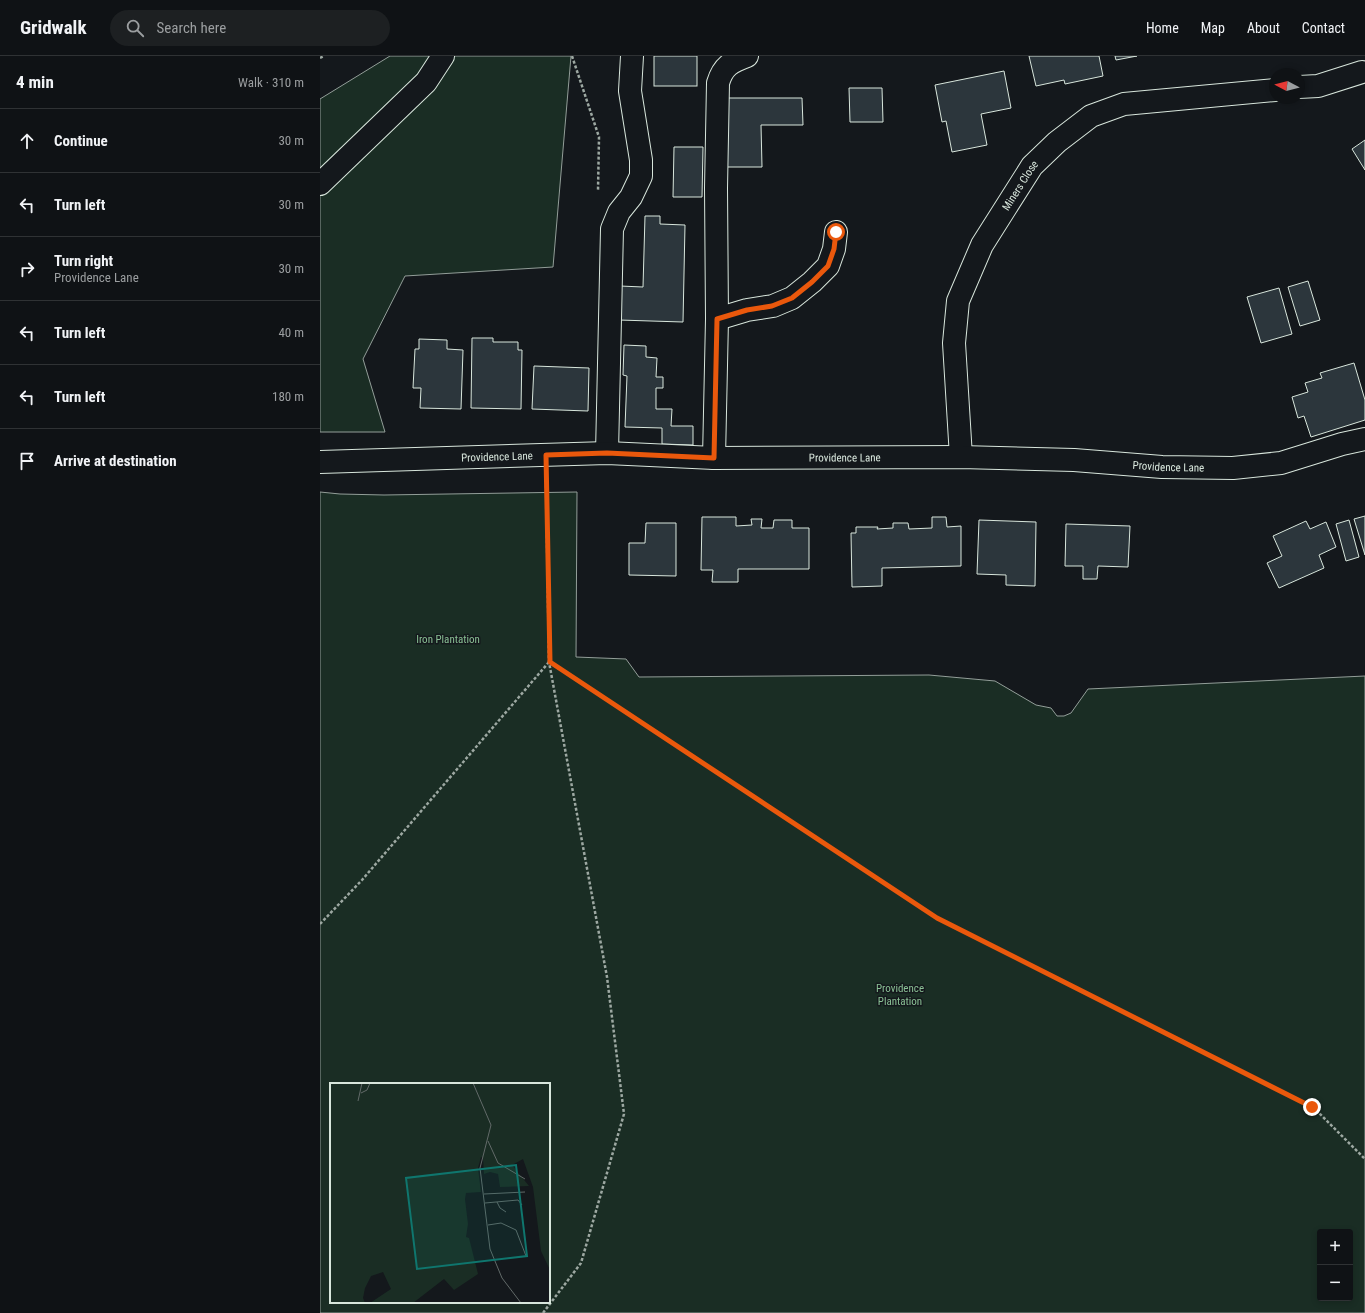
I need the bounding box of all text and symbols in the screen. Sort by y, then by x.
search box [110,10,390,46]
text: Gridwalk [20,16,86,39]
icon: search [124,17,146,39]
text: Search here [156,19,226,37]
text: Home [1146,20,1179,36]
text: Map [1201,20,1225,36]
text: About [1247,20,1280,36]
text: Contact [1302,20,1345,36]
north arrow [1269,68,1305,104]
text: 4 min [16,72,54,92]
text: Walk · 310 m [238,75,304,90]
icon: ahead [16,130,38,152]
text: Continue [54,132,108,150]
text: 30 m [278,133,304,148]
street label: Miners Close [1000,158,1041,213]
icon: left [16,194,38,216]
text: Turn left [54,196,105,214]
text: 30 m [278,197,304,212]
route start [827,223,845,241]
text: Turn right [54,252,113,270]
icon: right [16,258,38,280]
text: 30 m [278,261,304,276]
text: Providence Lane [54,270,139,285]
icon: left [16,322,38,344]
text: Turn left [54,324,105,342]
text: 40 m [278,325,304,340]
icon: left [16,386,38,408]
text: Turn left [54,388,105,406]
text: 180 m [272,389,304,404]
street label: Providence Lane [461,449,533,465]
icon: arrive [16,450,38,472]
street label: Providence Lane [809,451,881,465]
text: Arrive at destination [54,452,177,470]
street label: Providence Lane [1132,459,1204,475]
park label: Iron Plantation [416,633,480,646]
park label: Providence Plantation [876,982,924,1008]
inset map [330,1083,550,1303]
route end [1303,1098,1321,1116]
map controls [1317,1229,1353,1301]
button: + [1317,1229,1353,1265]
button: − [1317,1265,1353,1301]

